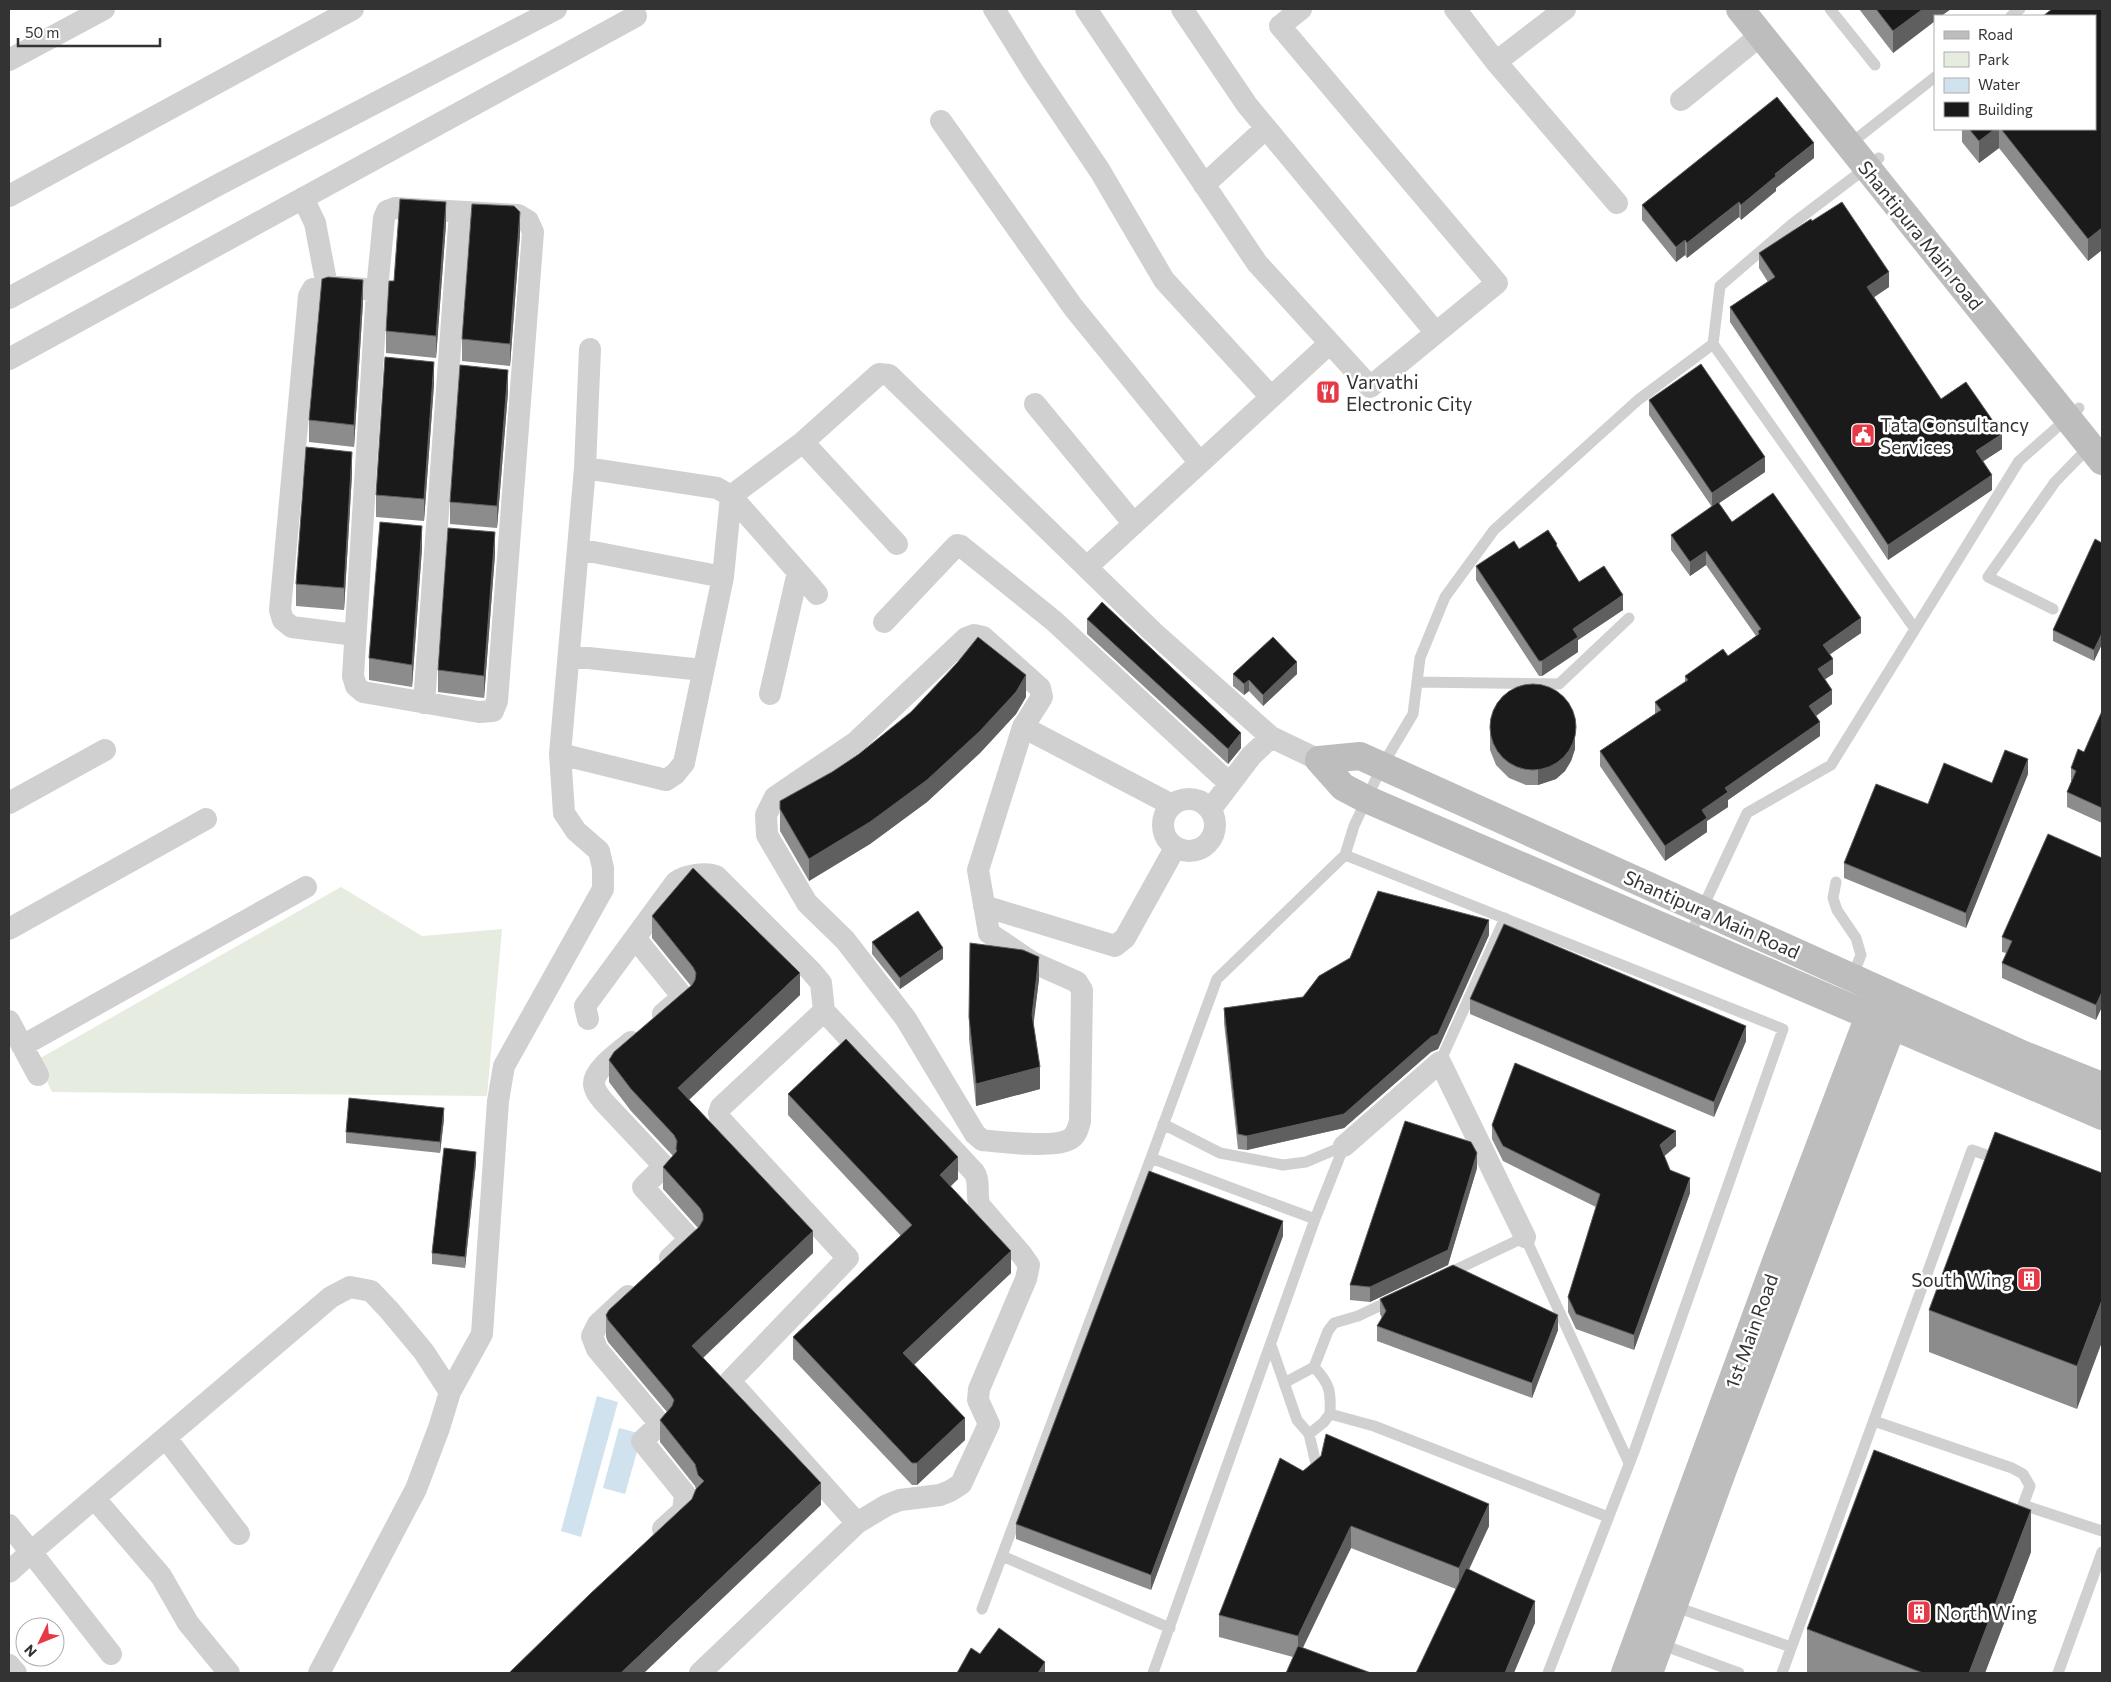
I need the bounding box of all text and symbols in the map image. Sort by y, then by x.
scale bar [18,15,160,47]
legend [1934,15,2096,130]
text: 50 m [25,23,59,41]
text: Road [1978,25,2013,43]
text: Park [1978,50,2009,68]
text: Water [1978,75,2020,93]
text: Building [1978,100,2033,118]
street label: Shantipura Main road [1854,156,1988,314]
place label: Varvathi Electronic City [1346,370,1472,415]
restaurant icon: Varvathi Electronic City [1315,379,1341,405]
place label: Tata Consultancy Services [1880,413,2029,458]
public building icon: Tata Consultancy Services [1850,422,1876,448]
street label: Shantipura Main Road [1621,865,1803,963]
building icon: South Wing [2016,1266,2042,1292]
place label: South Wing [1911,1268,2012,1291]
street label: 1st Main Road [1720,1271,1782,1391]
building icon: North Wing [1906,1599,1932,1625]
place label: North Wing [1936,1601,2037,1624]
north arrow [15,1617,65,1667]
text: N [20,1642,40,1661]

